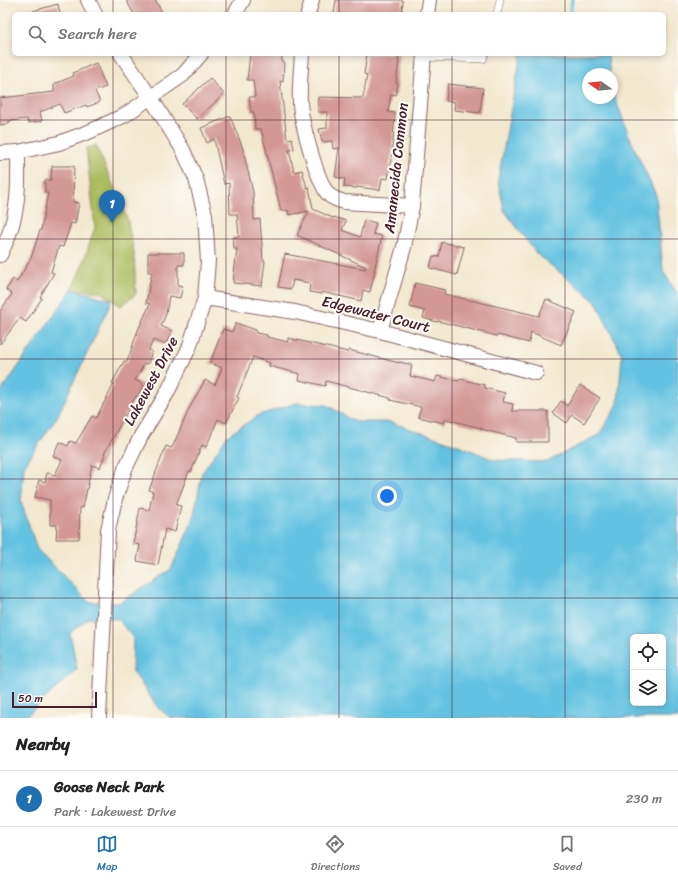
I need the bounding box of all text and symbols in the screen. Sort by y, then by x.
search box [12,12,666,56]
text: Search here [58,21,137,47]
icon: search [26,23,48,45]
north arrow [582,68,618,104]
street label: Amanecida Common [376,101,416,236]
pin: 1 [99,190,125,223]
street label: Edgewater Court [319,288,433,340]
street label: Lakewest Drive [116,331,186,430]
your location [377,486,397,506]
map controls [630,634,666,706]
button: locate [630,634,666,670]
button: layers [630,670,666,706]
text: 50 m [18,689,43,708]
scale bar [12,690,97,709]
text: Nearby [16,729,70,759]
text: Goose Neck Park [54,774,164,800]
text: 1 [26,787,32,810]
text: 230 m [626,787,662,810]
text: Park · Lakewest Drive [54,800,176,823]
tab: Map [96,833,118,876]
tab: Directions [311,833,360,876]
tab: Saved [553,833,582,876]

